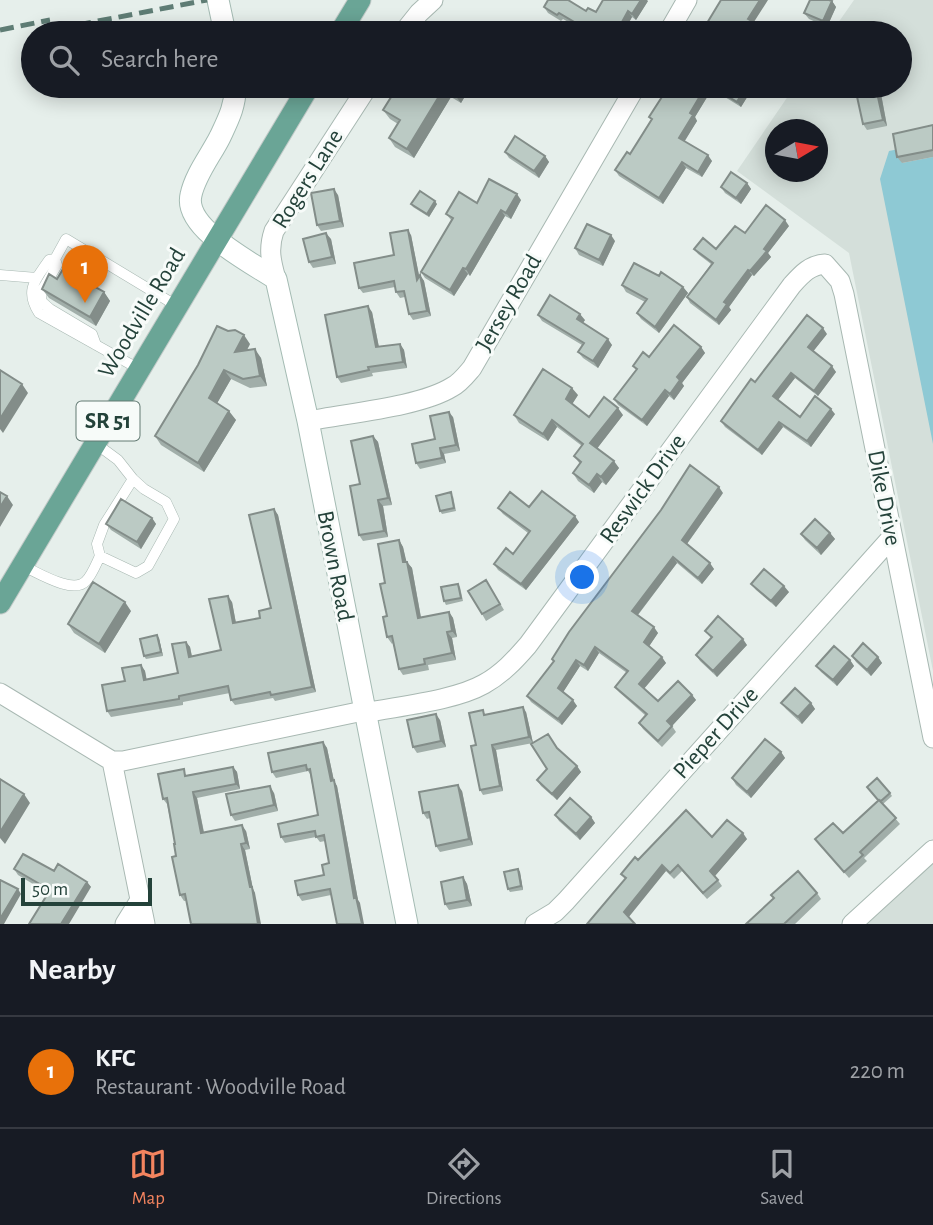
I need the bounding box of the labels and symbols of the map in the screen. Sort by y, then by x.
north arrow [765,119,828,182]
street label: Rogers Lane [268,125,348,233]
street label: Woodville Road [94,244,190,382]
pin: 1 [62,245,108,303]
street label: Jersey Road [472,250,546,356]
road number: SR 51 [76,402,140,440]
street label: Reswick Drive [596,430,690,548]
street label: Dike Drive [863,448,905,548]
street label: Brown Road [313,509,357,623]
your location [565,560,599,594]
street label: Pieper Drive [669,683,763,783]
scale bar [21,875,152,907]

